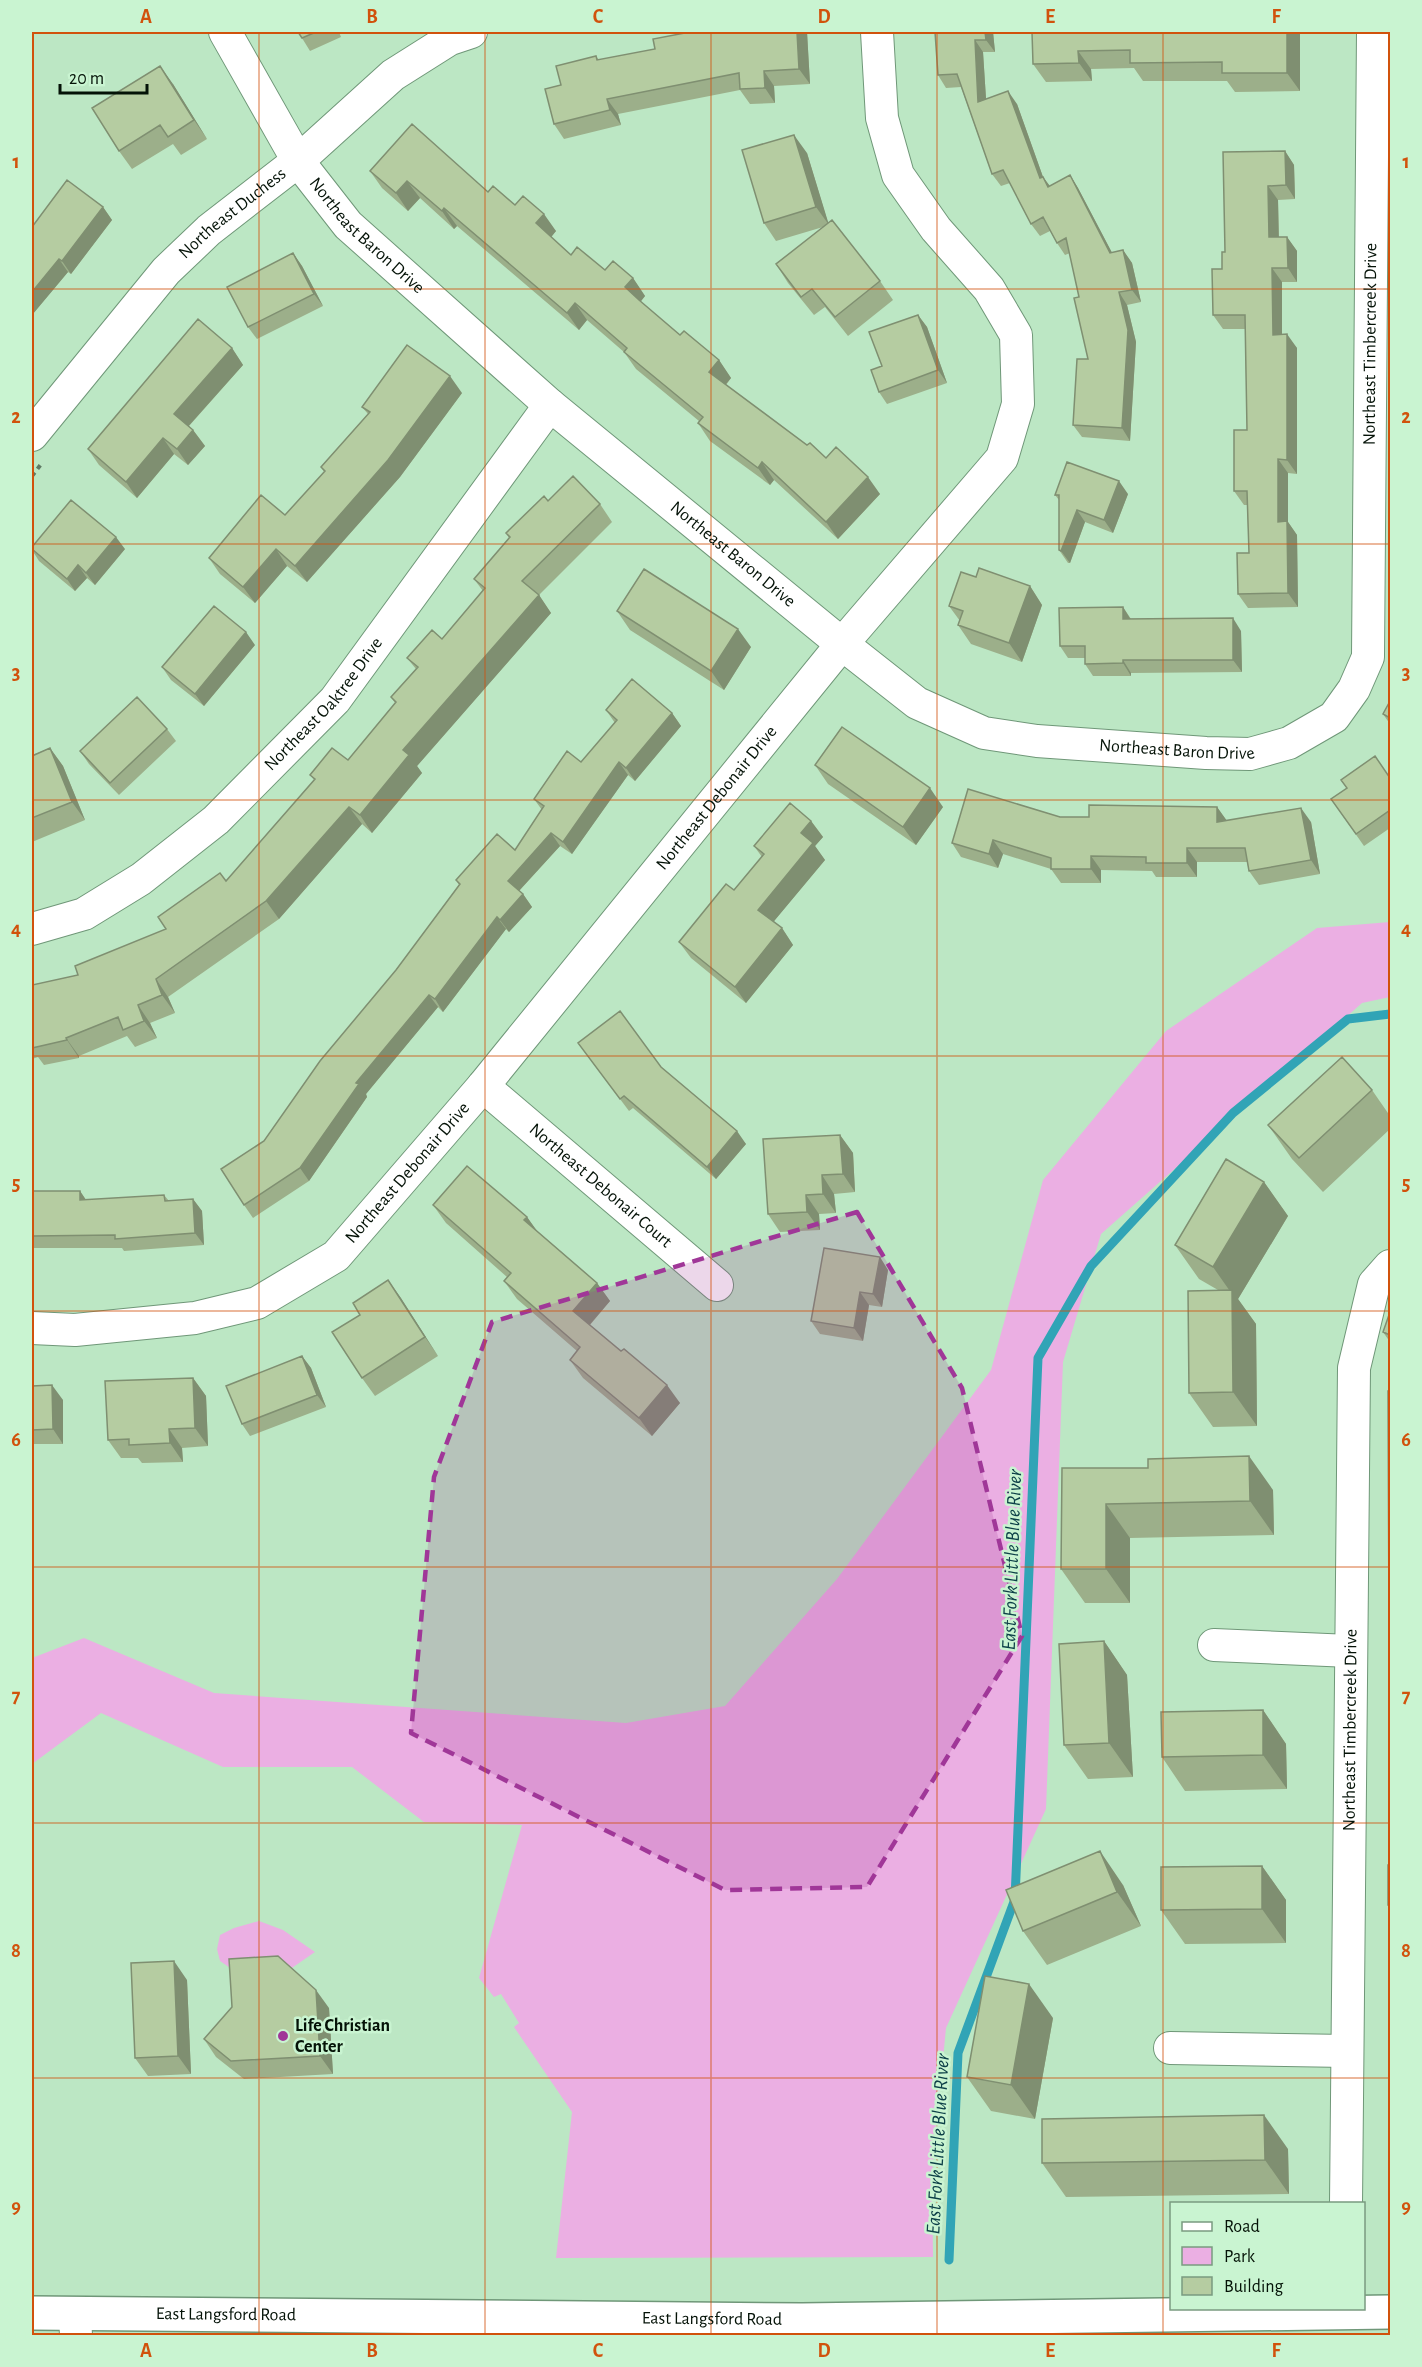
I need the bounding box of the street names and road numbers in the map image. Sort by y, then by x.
street label: Northeast Duchess [176,165,290,262]
street label: Northeast Baron Drive [306,174,427,297]
street label: Northeast Timbercreek Drive [1361,243,1380,445]
street label: Northeast Baron Drive [667,498,799,611]
street label: Northeast Oaktree Drive [261,634,386,774]
street label: Northeast Debonair Drive [653,723,781,874]
street label: Northeast Baron Drive [1099,736,1257,764]
street label: Northeast Debonair Drive [342,1099,473,1247]
street label: Northeast Debonair Court [526,1120,675,1251]
street label: Northeast Timbercreek Drive [1341,1629,1361,1831]
street label: East Langsford Road [156,2305,296,2324]
street label: East Langsford Road [642,2310,782,2329]

